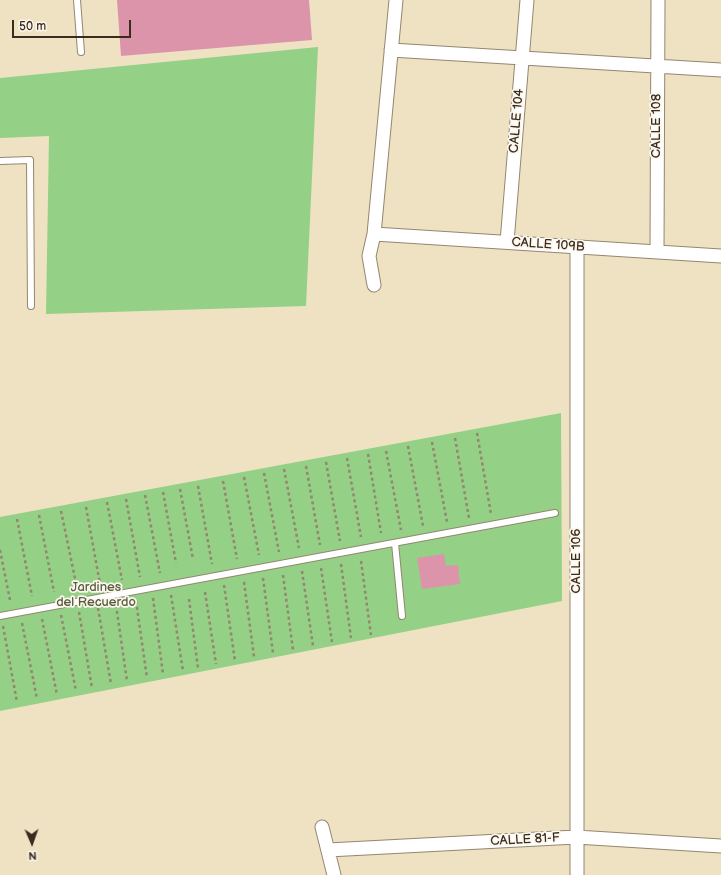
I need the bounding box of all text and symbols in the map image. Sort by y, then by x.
scale bar [14,12,133,38]
text: 50 m [19,19,46,34]
street label: CALLE 104 [506,88,528,154]
street label: CALLE 108 [649,94,665,158]
street label: CALLE 109B [511,235,585,255]
street label: CALLE 106 [569,529,585,593]
park label: Jardines del Recuerdo [56,580,136,611]
north arrow [12,823,52,863]
street label: CALLE 81-F [490,830,560,850]
text: N [28,849,37,862]

